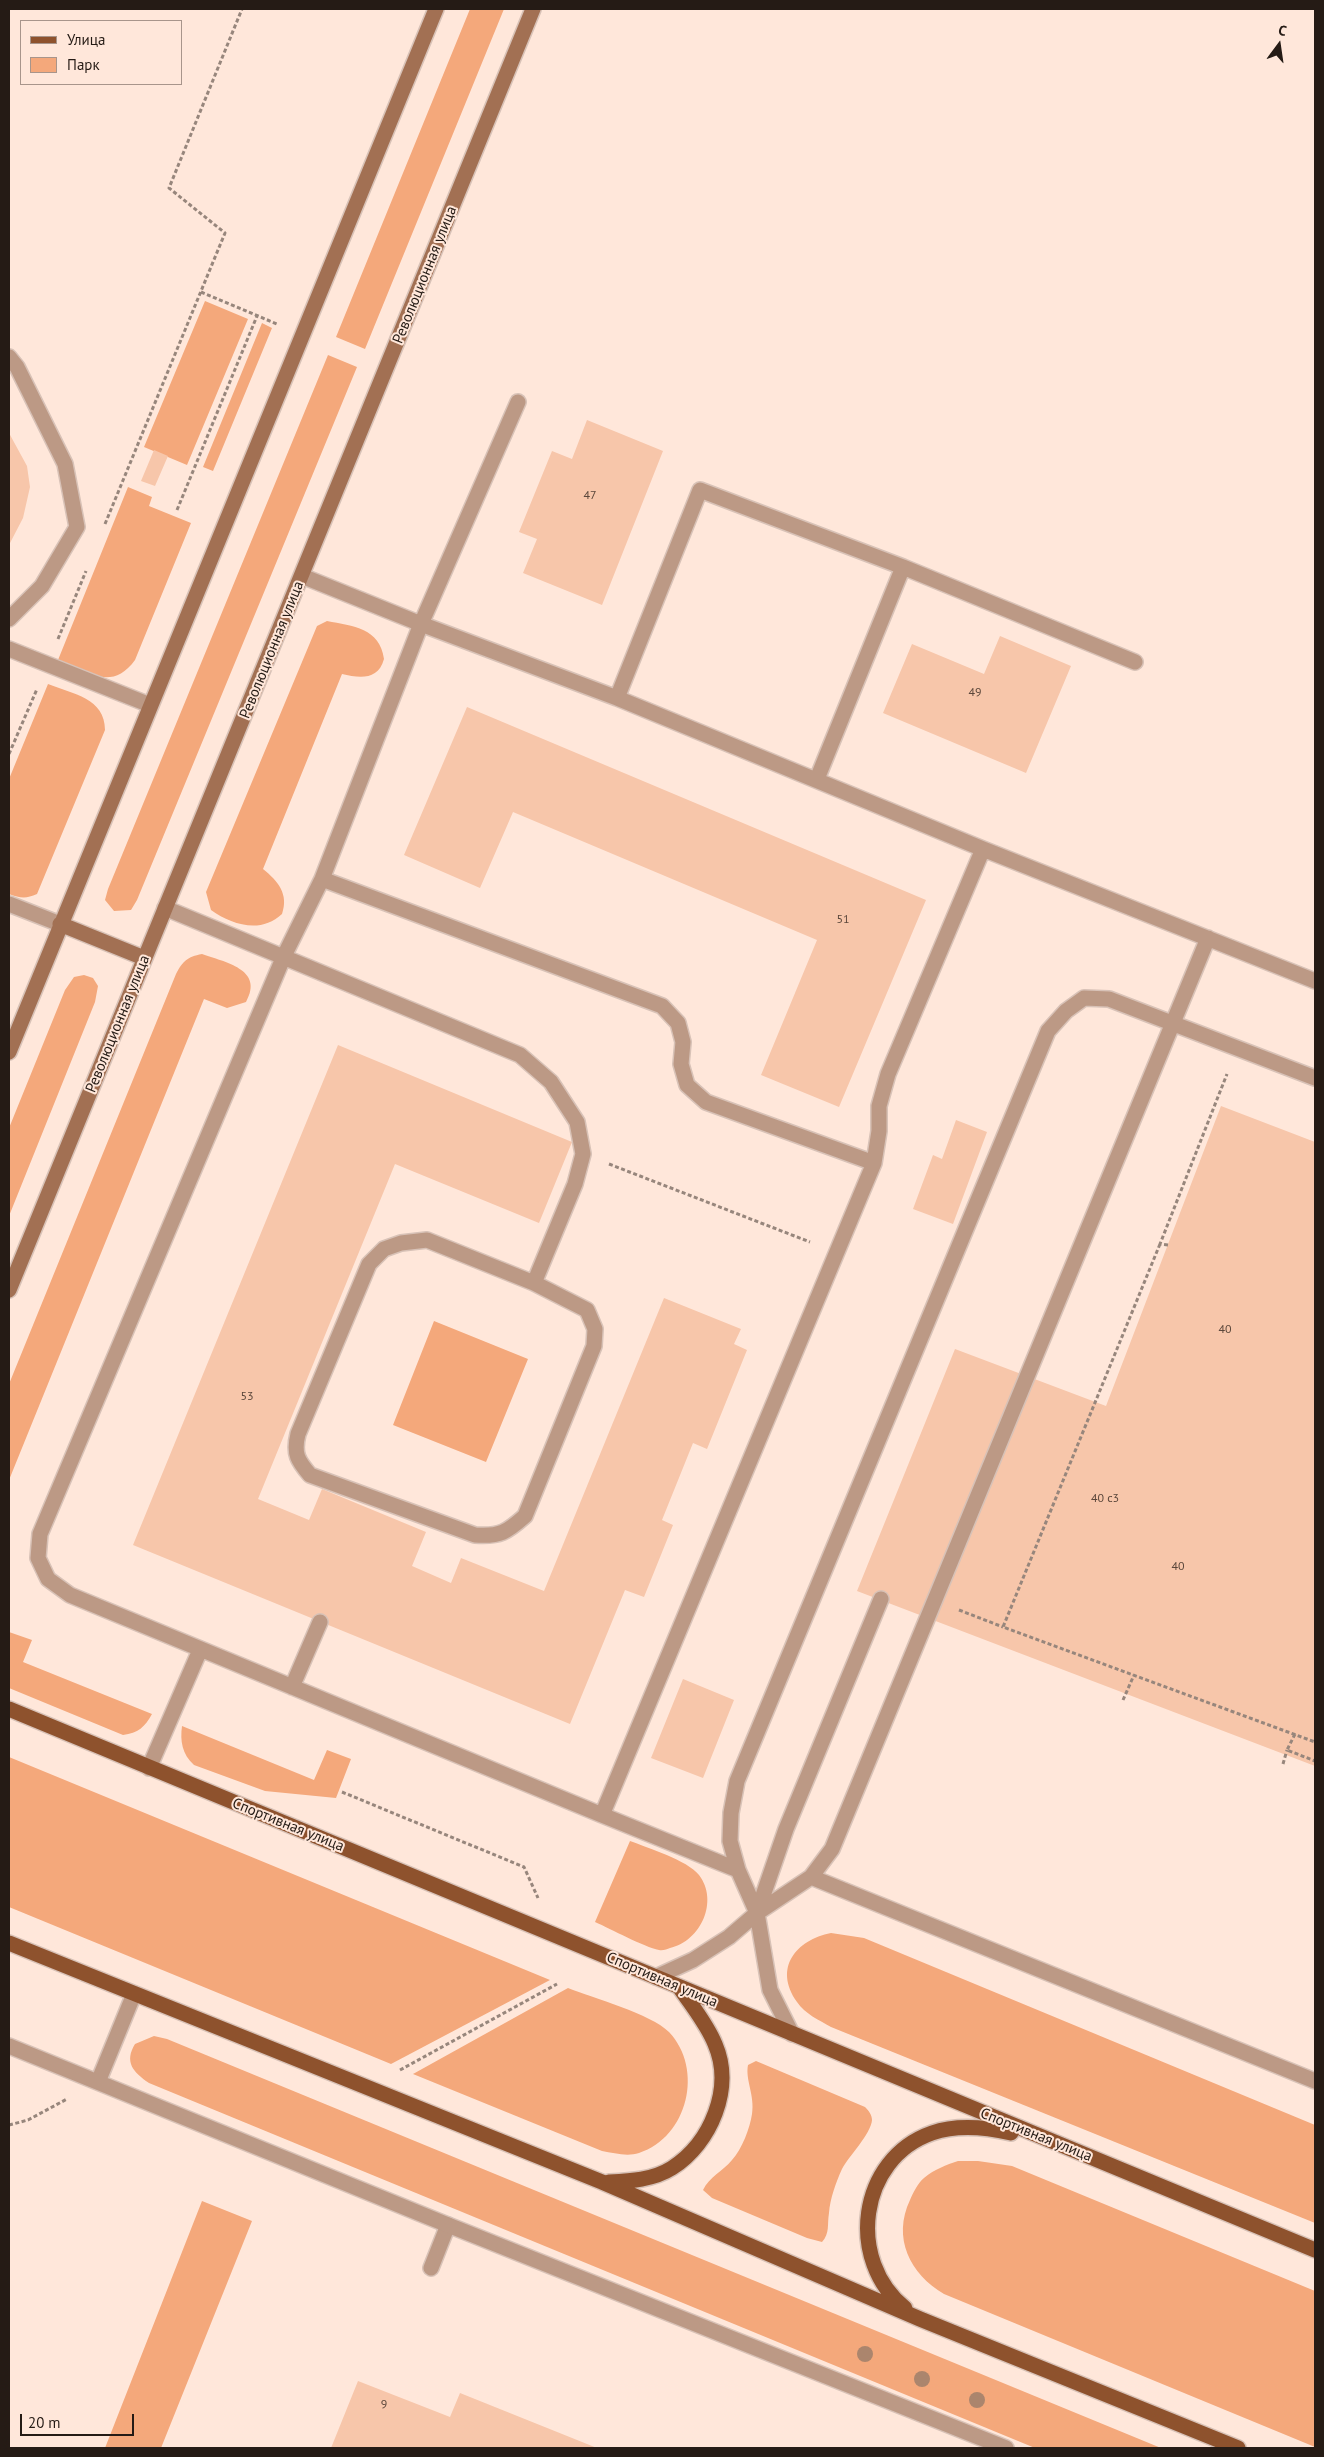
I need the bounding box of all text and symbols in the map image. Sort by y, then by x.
legend [20,20,182,85]
north arrow [1254,20,1304,70]
text: С [1277,21,1289,40]
text: Улица [67,30,105,49]
text: Парк [67,55,100,74]
street label: Революционная улица [389,204,461,346]
house number: 47 [583,489,597,503]
street label: Революционная улица [236,579,308,721]
house number: 49 [968,686,982,700]
house number: 51 [836,913,850,927]
street label: Революционная улица [82,953,154,1095]
house number: 40 [1218,1323,1232,1337]
house number: 53 [240,1390,254,1404]
house number: 40 с3 [1091,1492,1119,1506]
house number: 40 [1171,1560,1185,1574]
street label: Спортивная улица [229,1794,347,1856]
street label: Спортивная улица [604,1948,720,2012]
street label: Спортивная улица [977,2104,1095,2166]
house number: 9 [381,2398,387,2412]
scale bar [22,2404,136,2436]
text: 20 m [28,2413,61,2432]

